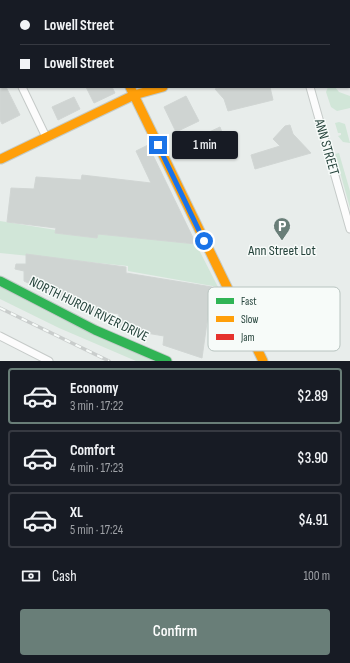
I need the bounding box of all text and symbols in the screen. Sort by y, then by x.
text: Lowell Street [44,16,114,35]
text: Lowell Street [44,54,114,73]
street label: ANN STREET [311,116,343,177]
callout: 1 min [172,131,238,159]
route end [149,136,167,154]
text: 1 min [193,137,217,153]
parking icon: Ann Street Lot [272,216,292,241]
route start [195,232,213,250]
place label: Ann Street Lot [247,242,316,259]
street label: NORTH HURON RIVER DRIVE [27,273,152,345]
legend [208,287,340,351]
text: Fast [241,295,257,308]
text: Slow [241,313,258,326]
text: Jam [240,331,255,344]
icon: car [22,378,58,414]
text: Economy [70,379,119,398]
text: $2.89 [297,387,328,406]
text: 3 min · 17:22 [70,398,123,414]
icon: car [22,440,58,476]
text: Comfort [70,441,115,460]
text: $3.90 [297,449,328,468]
text: 4 min · 17:23 [70,460,123,476]
icon: car [22,502,58,538]
text: XL [70,503,83,522]
text: $4.91 [298,511,328,530]
text: 5 min · 17:24 [70,522,123,538]
icon: cash [20,565,42,587]
text: Cash [52,567,77,586]
text: 100 m [303,568,330,584]
button: Confirm [20,609,330,655]

